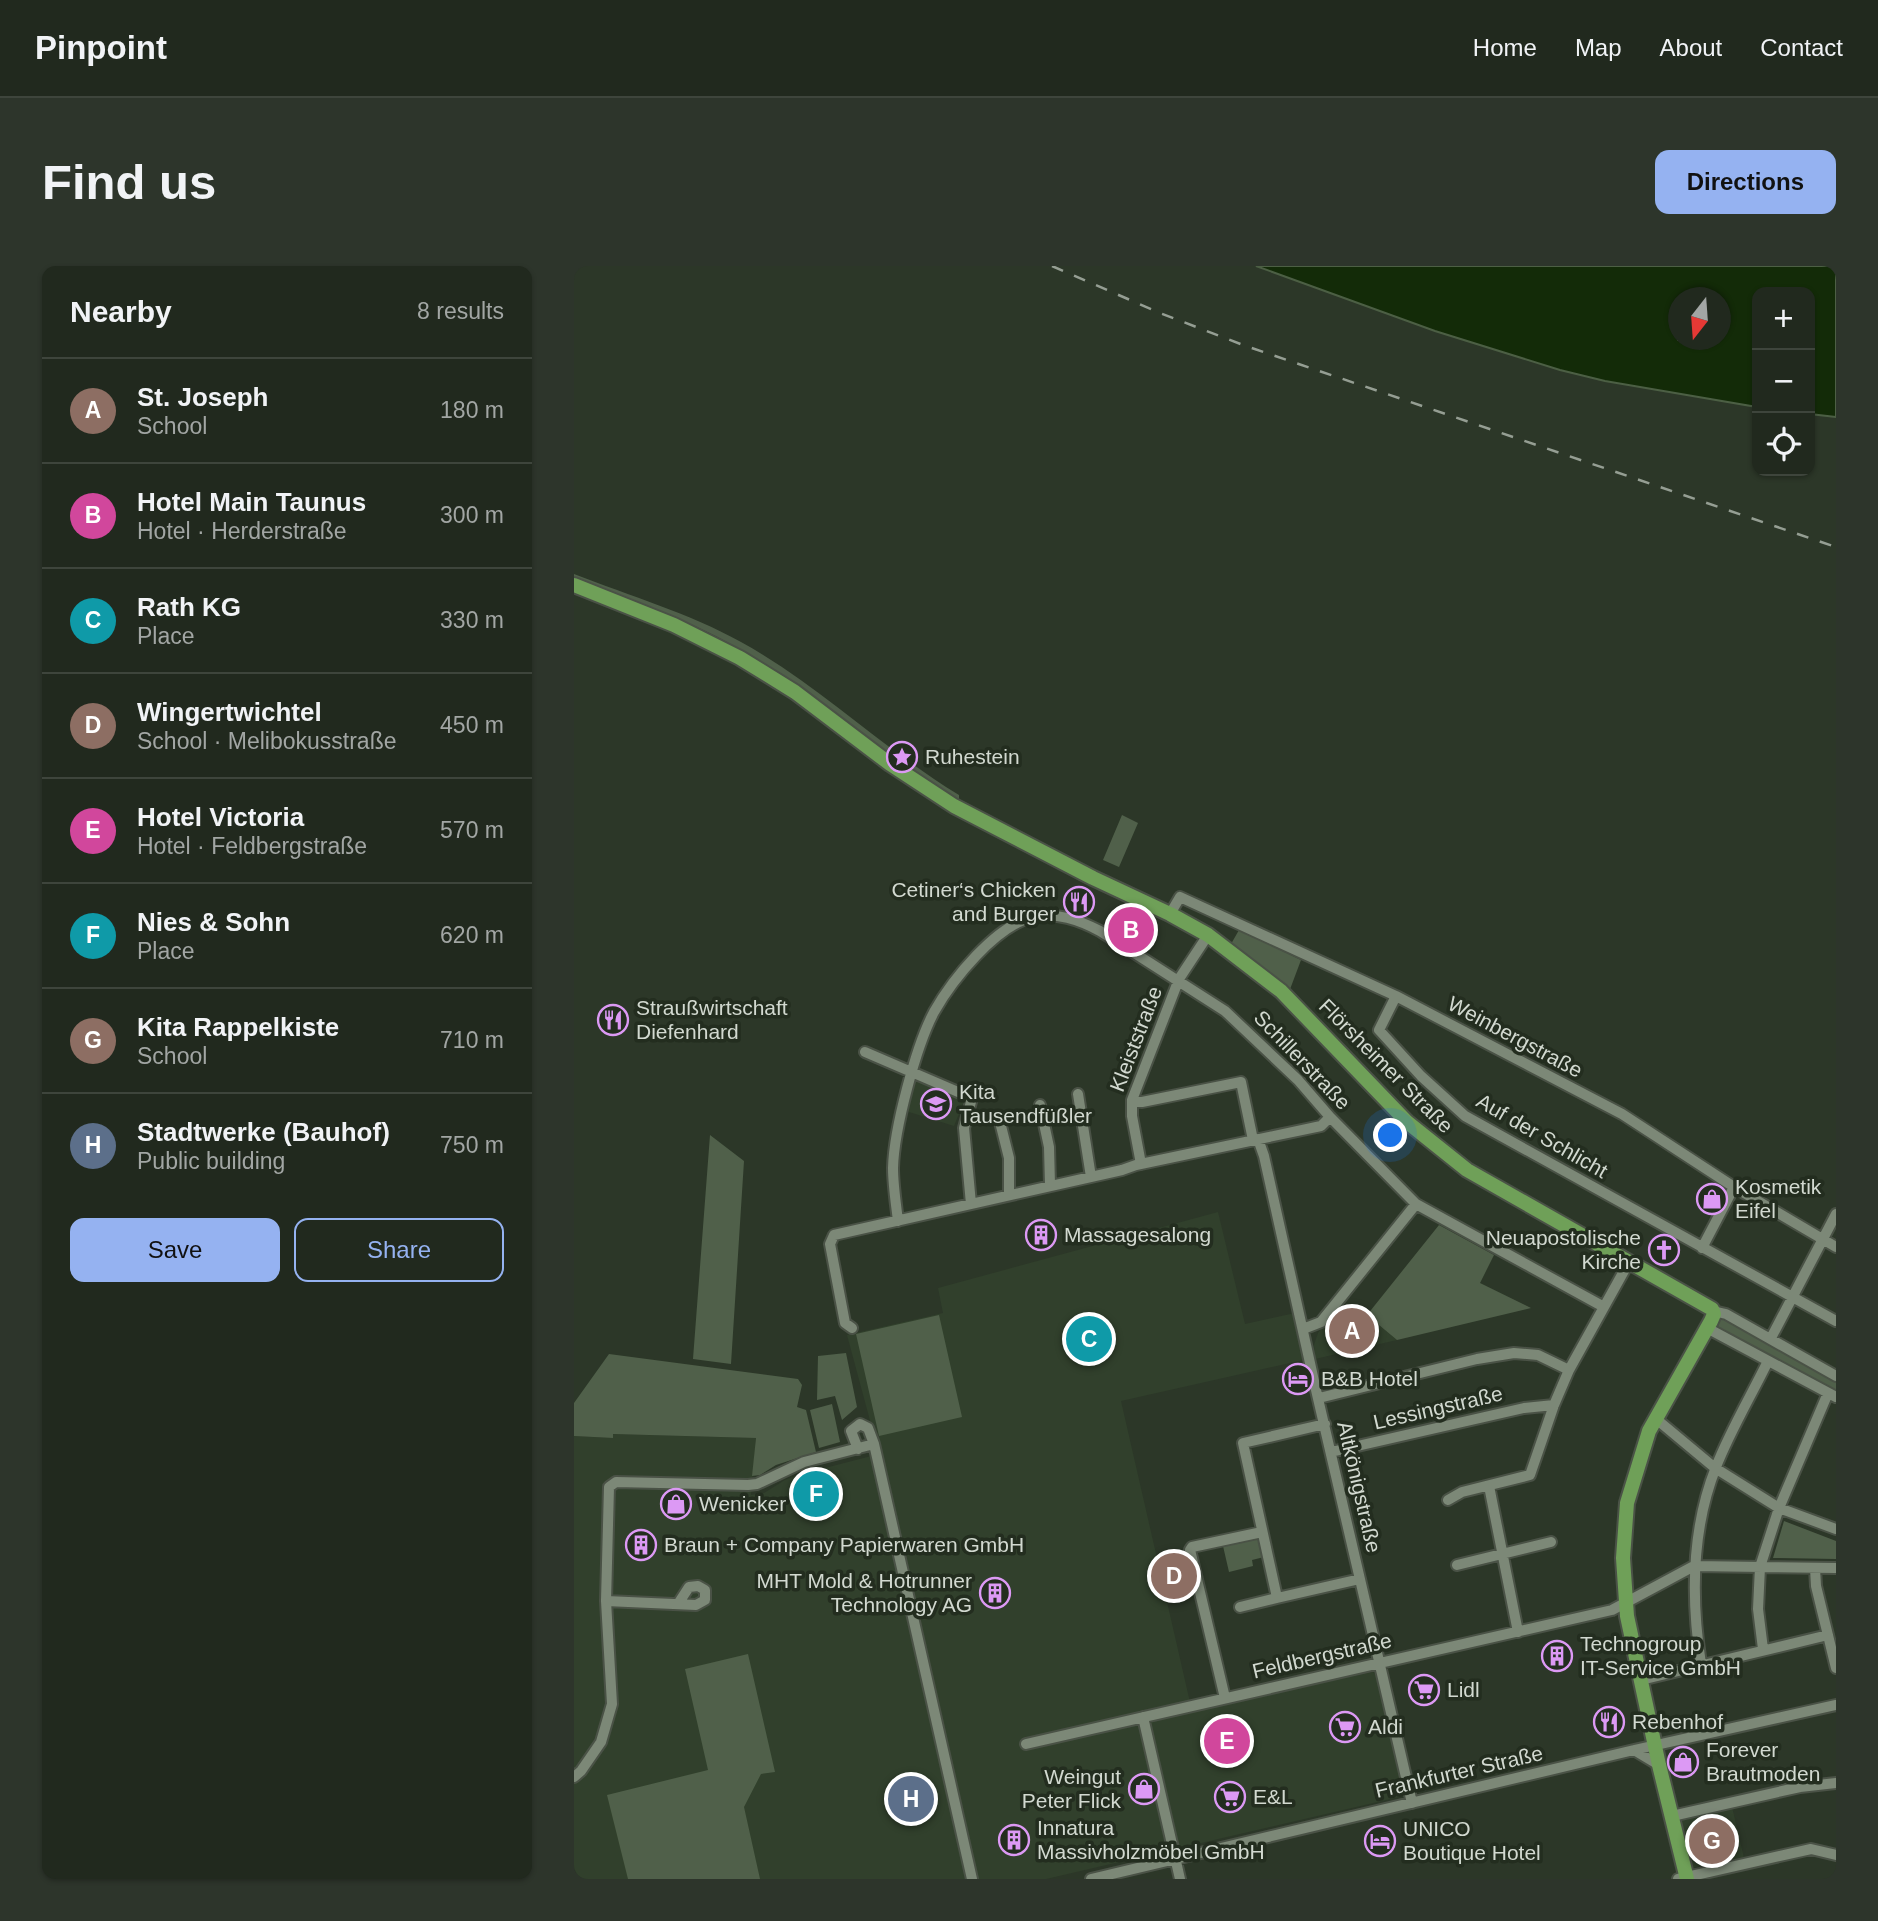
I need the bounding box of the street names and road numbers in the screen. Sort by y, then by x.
street label: Kleiststraße [1105,983,1166,1095]
street label: Weinbergstraße [1444,991,1586,1082]
street label: Flörsheimer Straße [1315,994,1458,1137]
street label: Schillerstraße [1249,1005,1355,1114]
street label: Auf der Schlicht [1473,1089,1612,1182]
street label: Lessingstraße [1371,1381,1505,1434]
street label: Altkönigstraße [1333,1419,1386,1555]
street label: Feldbergstraße [1250,1628,1394,1683]
street label: Frankfurter Straße [1373,1741,1545,1802]

